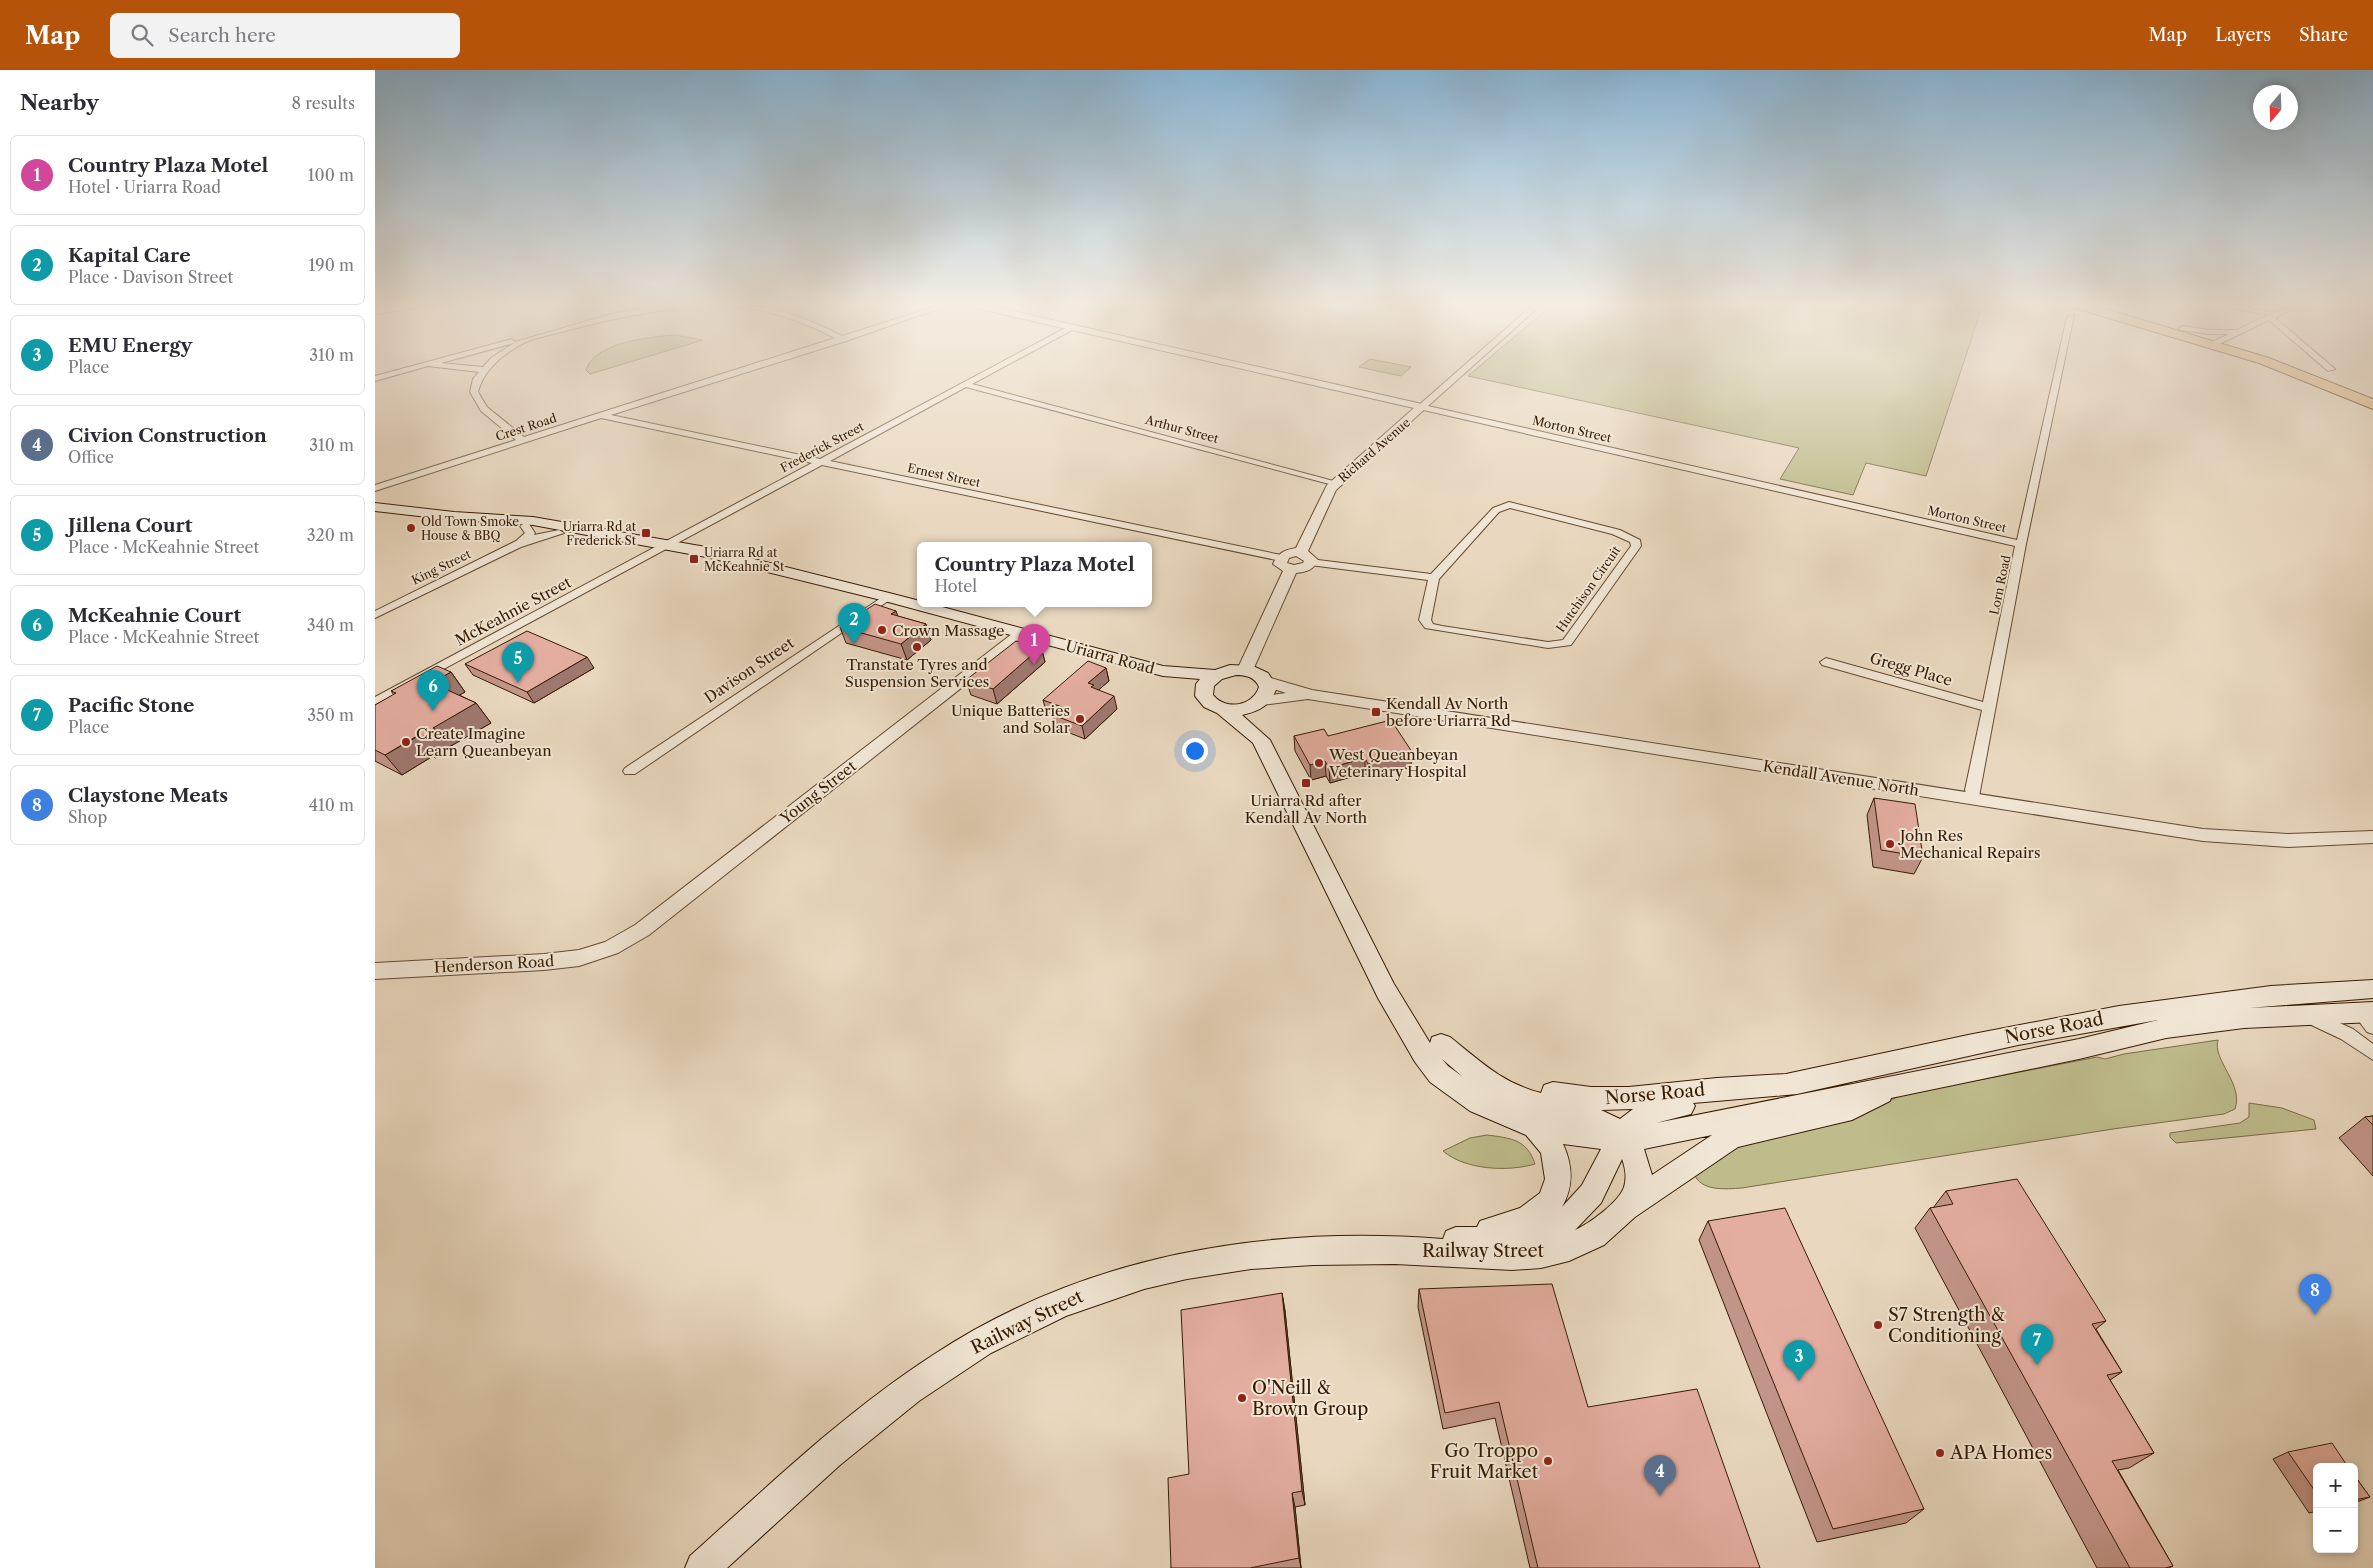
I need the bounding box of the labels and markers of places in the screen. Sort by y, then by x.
place label: Old Town Smoke House & BBQ [421,514,519,543]
place label: Uriarra Rd at Frederick St [563,519,637,548]
marker: Old Town Smoke House & BBQ [405,522,417,534]
marker: Uriarra Rd at Frederick St [640,527,652,539]
place label: Uriarra Rd at McKeahnie St [704,545,785,574]
marker: Uriarra Rd at McKeahnie St [688,553,700,565]
pin: 2 [838,603,870,644]
place label: Crown Massage [892,621,1004,640]
marker: Crown Massage [876,624,888,636]
pin: 1 [1018,624,1050,665]
marker: Transtate Tyres and Suspension Services [911,641,923,653]
pin: 5 [502,642,534,683]
place label: Transtate Tyres and Suspension Services [845,655,989,691]
pin: 6 [417,670,449,711]
place label: Kendall Av North before Uriarra Rd [1386,694,1511,730]
place label: Unique Batteries and Solar [951,701,1071,737]
marker: Kendall Av North before Uriarra Rd [1370,706,1382,718]
marker: Unique Batteries and Solar [1074,713,1086,725]
place label: Create Imagine Learn Queanbeyan [416,724,552,760]
marker: Create Imagine Learn Queanbeyan [400,736,412,748]
place label: West Queanbeyan Veterinary Hospital [1328,745,1467,781]
marker: West Queanbeyan Veterinary Hospital [1313,757,1325,769]
marker: Uriarra Rd after Kendall Av North [1300,777,1312,789]
place label: Uriarra Rd after Kendall Av North [1245,791,1368,827]
place label: John Res Mechanical Repairs [1898,826,2040,862]
marker: John Res Mechanical Repairs [1884,838,1896,850]
pin: 8 [2299,1274,2331,1315]
place label: S7 Strength & Conditioning [1888,1304,2005,1347]
marker: S7 Strength & Conditioning [1872,1319,1884,1331]
pin: 7 [2021,1324,2053,1365]
pin: 3 [1783,1340,1815,1381]
place label: O'Neill & Brown Group [1252,1377,1368,1420]
marker: O'Neill & Brown Group [1236,1392,1248,1404]
place label: Go Troppo Fruit Market [1430,1440,1539,1483]
place label: APA Homes [1949,1442,2052,1464]
marker: APA Homes [1934,1447,1946,1459]
marker: Go Troppo Fruit Market [1542,1455,1554,1467]
pin: 4 [1644,1455,1676,1496]

